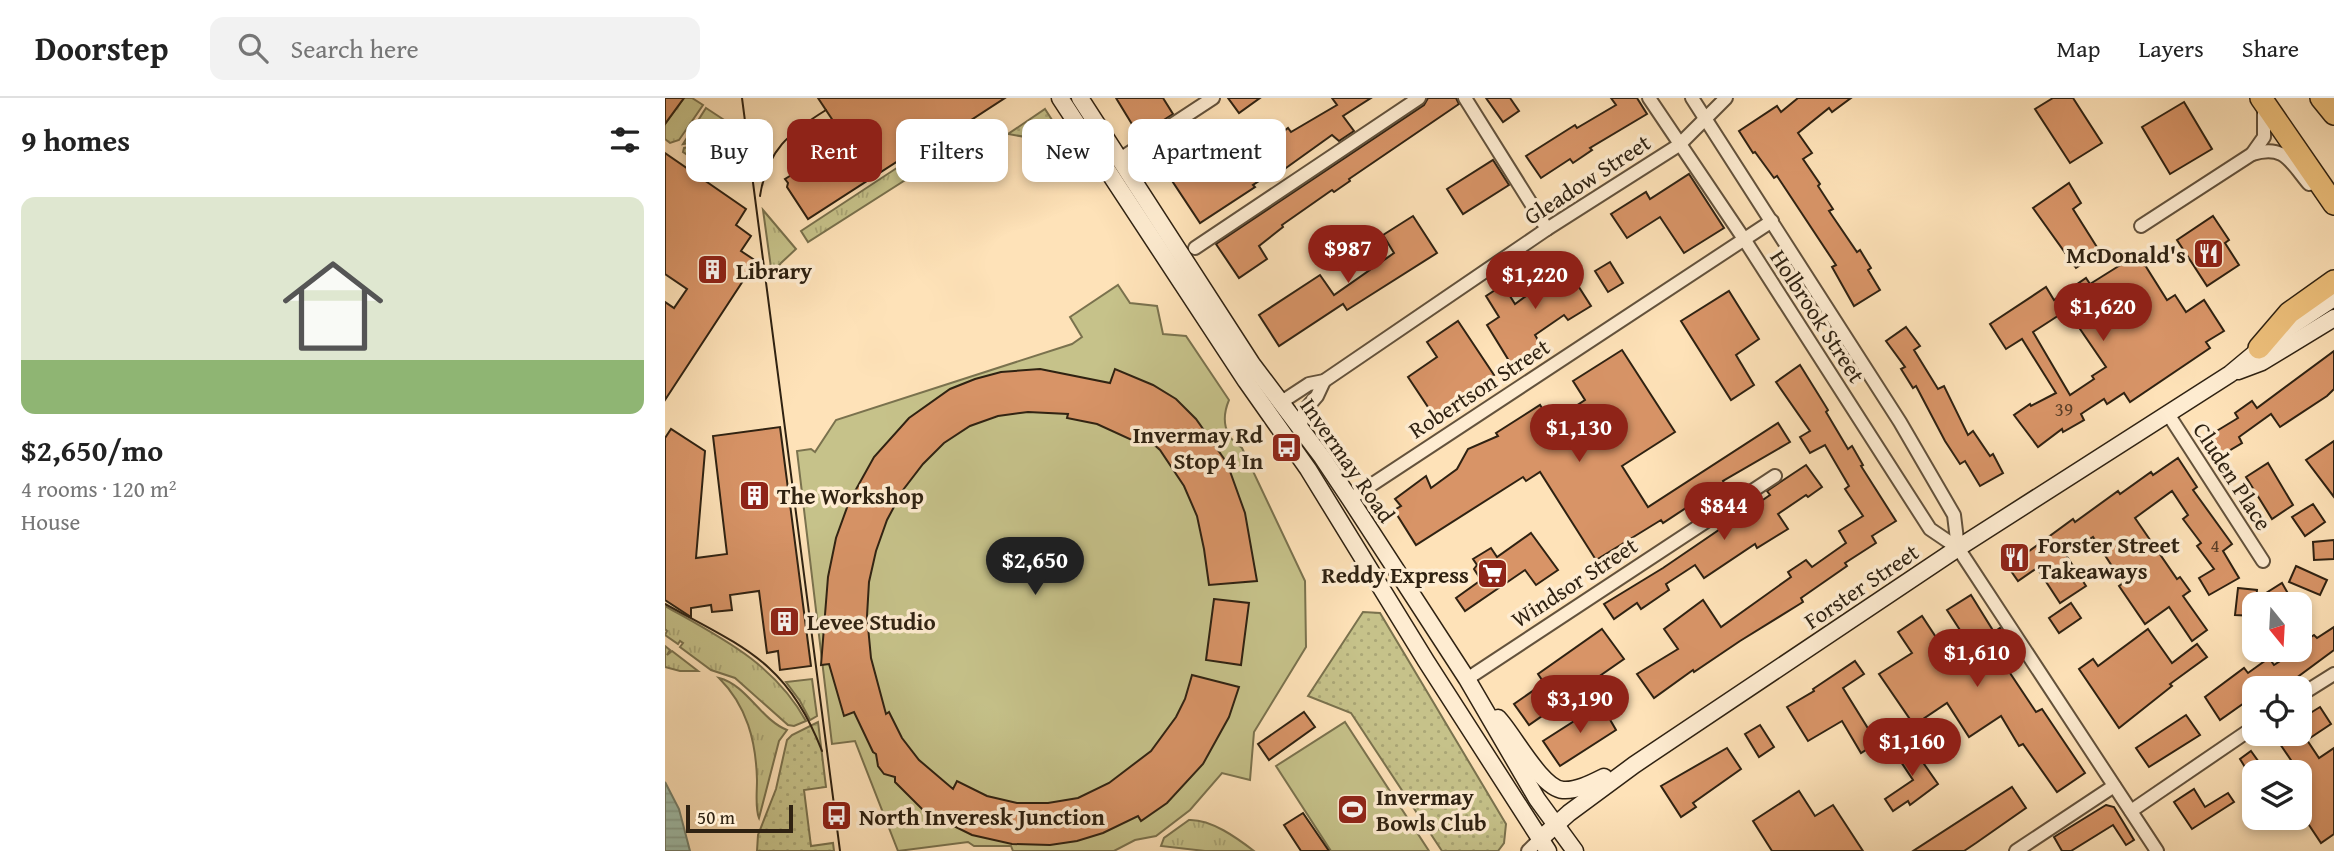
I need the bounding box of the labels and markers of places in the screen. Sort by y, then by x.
pin: $987 [1307,226,1389,285]
restaurant icon: McDonald's [2192,237,2226,271]
place label: McDonald's [2066,238,2186,271]
pin: $1,220 [1478,252,1592,311]
building icon: Library [696,253,730,287]
place label: Library [736,254,812,287]
pin: $1,620 [2046,284,2160,343]
pin: $1,130 [1522,404,1636,464]
place label: Invermay Rd Stop 4 In [1133,418,1264,477]
bus stop icon: Invermay Rd Stop 4 In [1269,430,1303,464]
building icon: The Workshop [737,478,771,512]
place label: The Workshop [777,479,924,512]
pin: $844 [1683,482,1765,542]
place label: Forster Street Takeaways [2038,528,2180,587]
pin: $2,650 [978,538,1092,597]
restaurant icon: Forster Street Takeaways [1998,540,2032,574]
supermarket icon: Reddy Express [1475,557,1509,591]
place label: Reddy Express [1321,558,1469,591]
building icon: Levee Studio [767,604,801,638]
place label: Levee Studio [807,605,936,638]
pin: $1,610 [1920,630,2034,689]
pin: $3,190 [1523,676,1637,735]
pin: $1,160 [1855,718,1969,778]
place label: Invermay Bowls Club [1376,780,1487,839]
sports icon: Invermay Bowls Club [1336,792,1370,826]
bus stop icon: North Inveresk Junction [819,799,853,833]
place label: North Inveresk Junction [859,800,1105,833]

